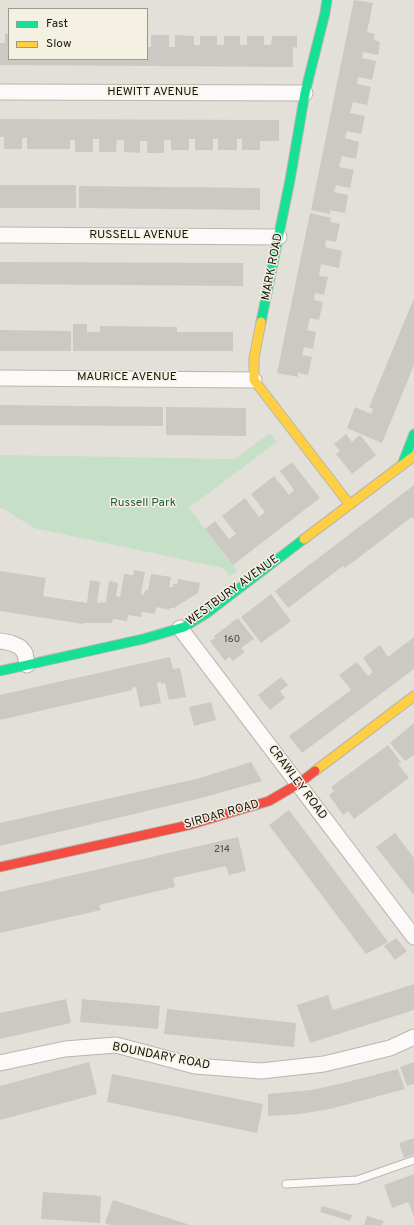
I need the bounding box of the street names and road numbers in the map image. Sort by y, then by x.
street label: HEWITT AVENUE [107,86,199,100]
street label: RUSSELL AVENUE [89,229,189,243]
street label: MARK ROAD [259,232,287,302]
street label: MAURICE AVENUE [77,371,177,385]
street label: WESTBURY AVENUE [184,553,282,629]
street label: CRAWLEY ROAD [264,743,330,823]
street label: SIRDAR ROAD [183,797,261,833]
street label: BOUNDARY ROAD [111,1040,211,1074]

